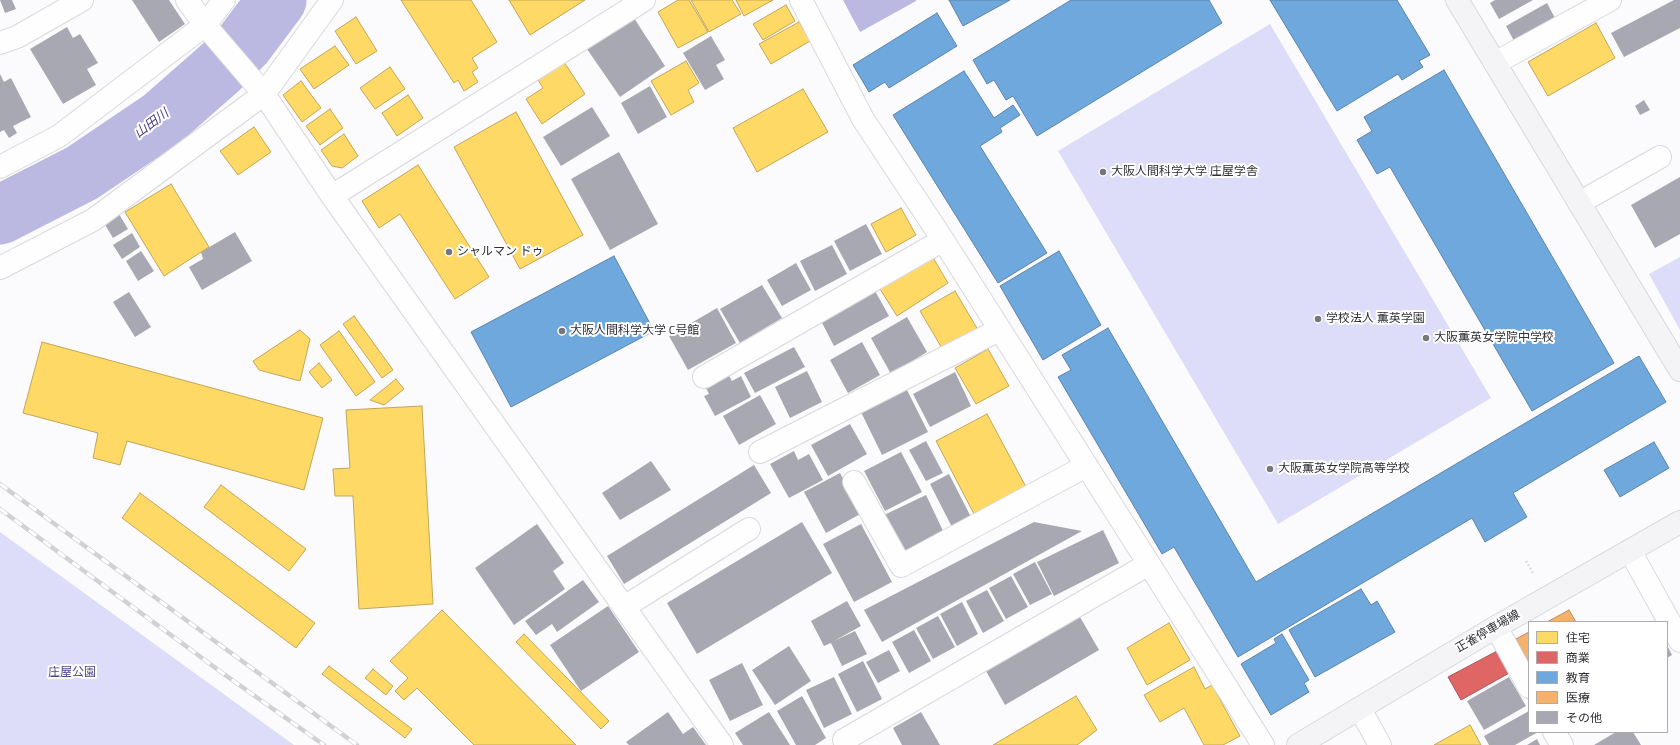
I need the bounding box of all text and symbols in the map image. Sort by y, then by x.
water label: 山田川 [132,106,172,142]
place label: 大阪人間科学大学 庄屋学舎 [1111,165,1258,179]
marker: 大阪人間科学大学 庄屋学舎 [1098,167,1108,177]
place label: シャルマン ドゥ [457,245,544,259]
marker: シャルマン ドゥ [444,247,454,257]
place label: 学校法人 薫英学園 [1326,312,1425,326]
marker: 学校法人 薫英学園 [1313,314,1323,324]
place label: 大阪人間科学大学 C号館 [570,324,699,338]
marker: 大阪人間科学大学 C号館 [557,326,567,336]
place label: 大阪薫英女学院中学校 [1434,331,1554,345]
marker: 大阪薫英女学院中学校 [1421,333,1431,343]
place label: 大阪薫英女学院高等学校 [1278,462,1410,476]
marker: 大阪薫英女学院高等学校 [1265,464,1275,474]
street label: 正雀停車場線 [1453,608,1523,656]
legend [1528,621,1668,733]
text: 住宅 [1566,628,1590,647]
text: 商業 [1566,648,1590,667]
park label: 庄屋公園 [48,666,96,680]
text: 教育 [1566,668,1590,687]
text: 医療 [1566,688,1590,707]
text: その他 [1566,708,1602,727]

